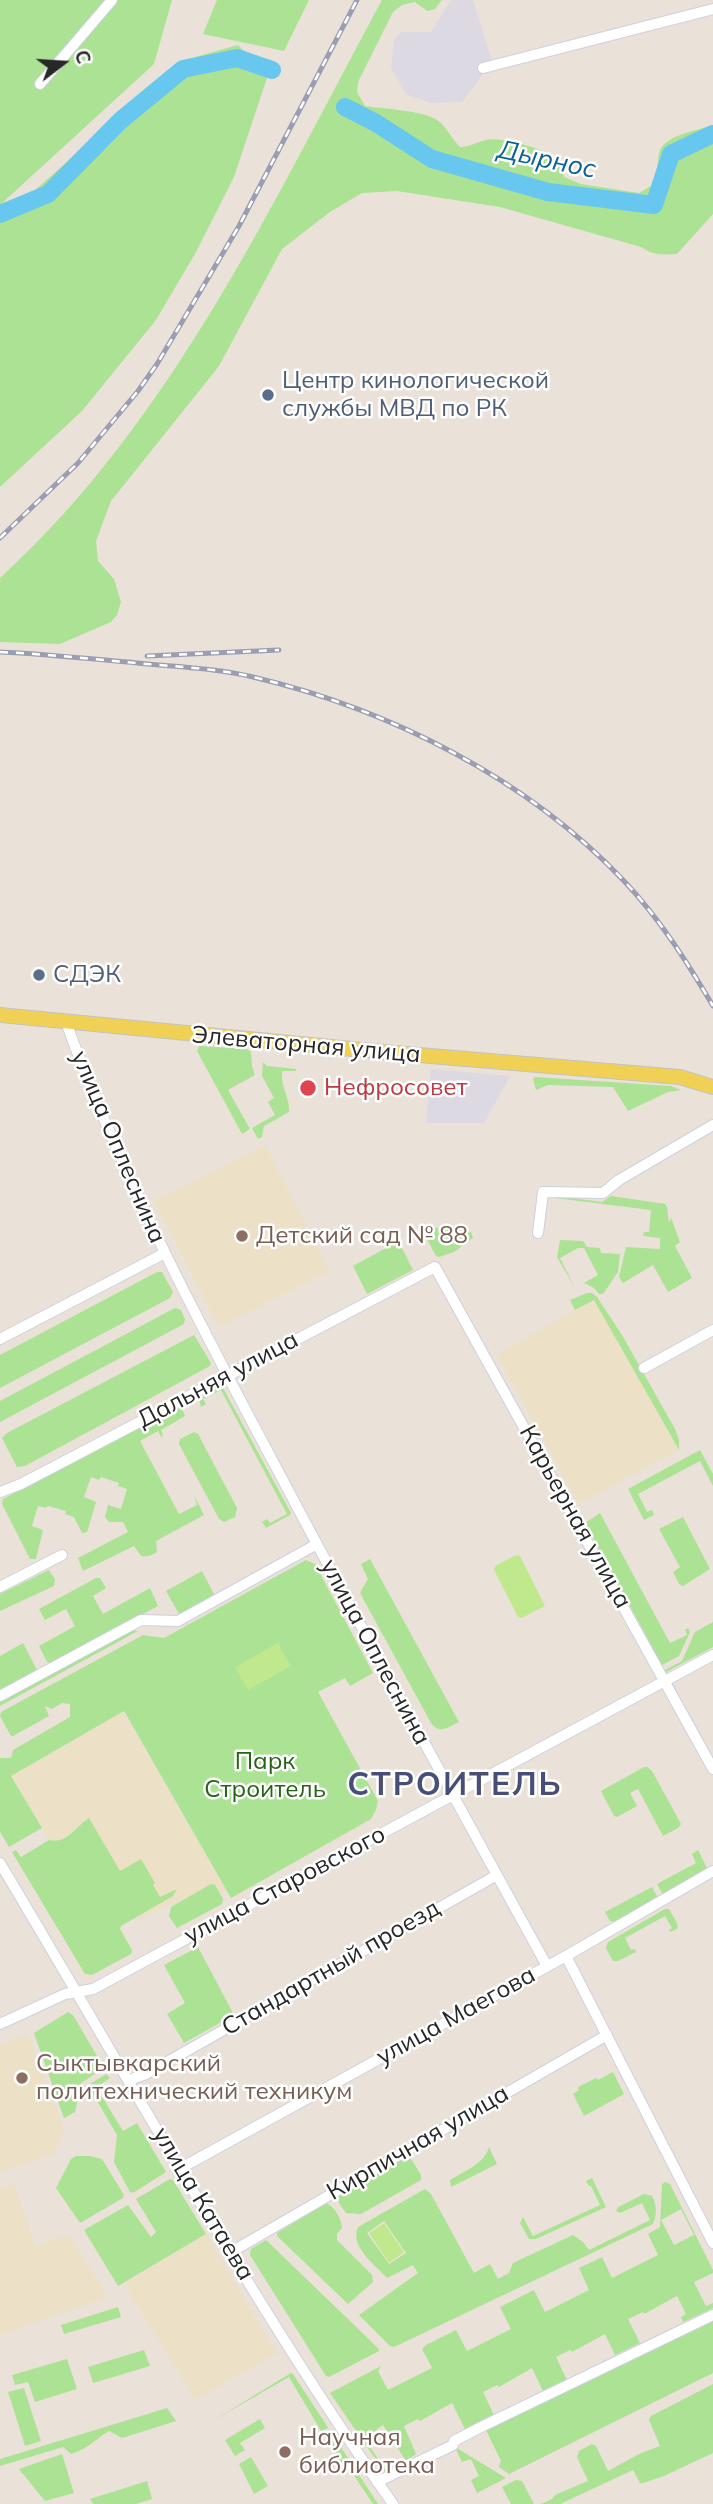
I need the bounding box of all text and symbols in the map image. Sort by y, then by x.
north arrow [28,28,98,98]
text: С [70,47,96,67]
water label: Дырнос [495,134,599,186]
place label: Центр кинологической службы МВД по РК [282,367,549,423]
marker: Центр кинологической службы МВД по РК [260,387,276,403]
place label: СДЭК [53,961,121,989]
marker: СДЭК [31,967,47,983]
street label: Элеваторная улица [190,1021,422,1069]
street label: улица Оплеснина [64,1046,172,1248]
place label: Нефросовет [324,1074,468,1102]
marker: Нефросовет [298,1078,318,1098]
place label: Детский сад № 88 [256,1222,468,1250]
marker: Детский сад № 88 [234,1228,250,1244]
street label: Дальняя улица [133,1325,303,1435]
street label: Карьерная улица [513,1421,637,1613]
street label: улица Оплеснина [314,1554,436,1750]
park label: Парк Строитель [204,1748,326,1804]
district label: СТРОИТЕЛЬ [348,1766,562,1804]
street label: улица Старовского [179,1820,391,1950]
street label: Стандартный проезд [217,1894,445,2042]
street label: улица Маегова [371,1960,541,2072]
place label: Сыктывкарский политехнический техникум [36,2050,352,2106]
marker: Сыктывкарский политехнический техникум [14,2070,30,2086]
street label: Кирпичная улица [322,2079,514,2207]
street label: улица Катаева [146,2122,260,2286]
place label: Научная библиотека [299,2424,435,2480]
marker: Научная библиотека [277,2444,293,2460]

